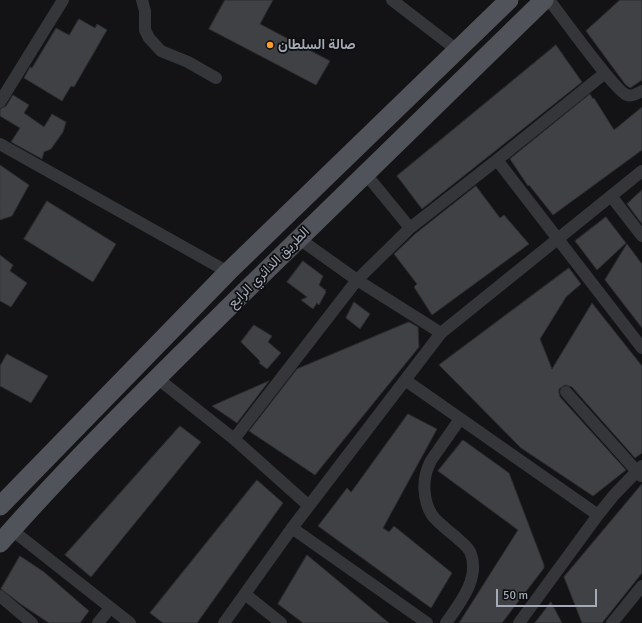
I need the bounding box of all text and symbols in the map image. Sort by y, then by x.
place label: صالة السلطان [278,37,356,53]
marker: صالة السلطان [265,40,275,50]
street label: الطريق الدائري الرابع [225,224,313,312]
scale bar [498,581,599,607]
text: 50 m [503,588,528,603]

